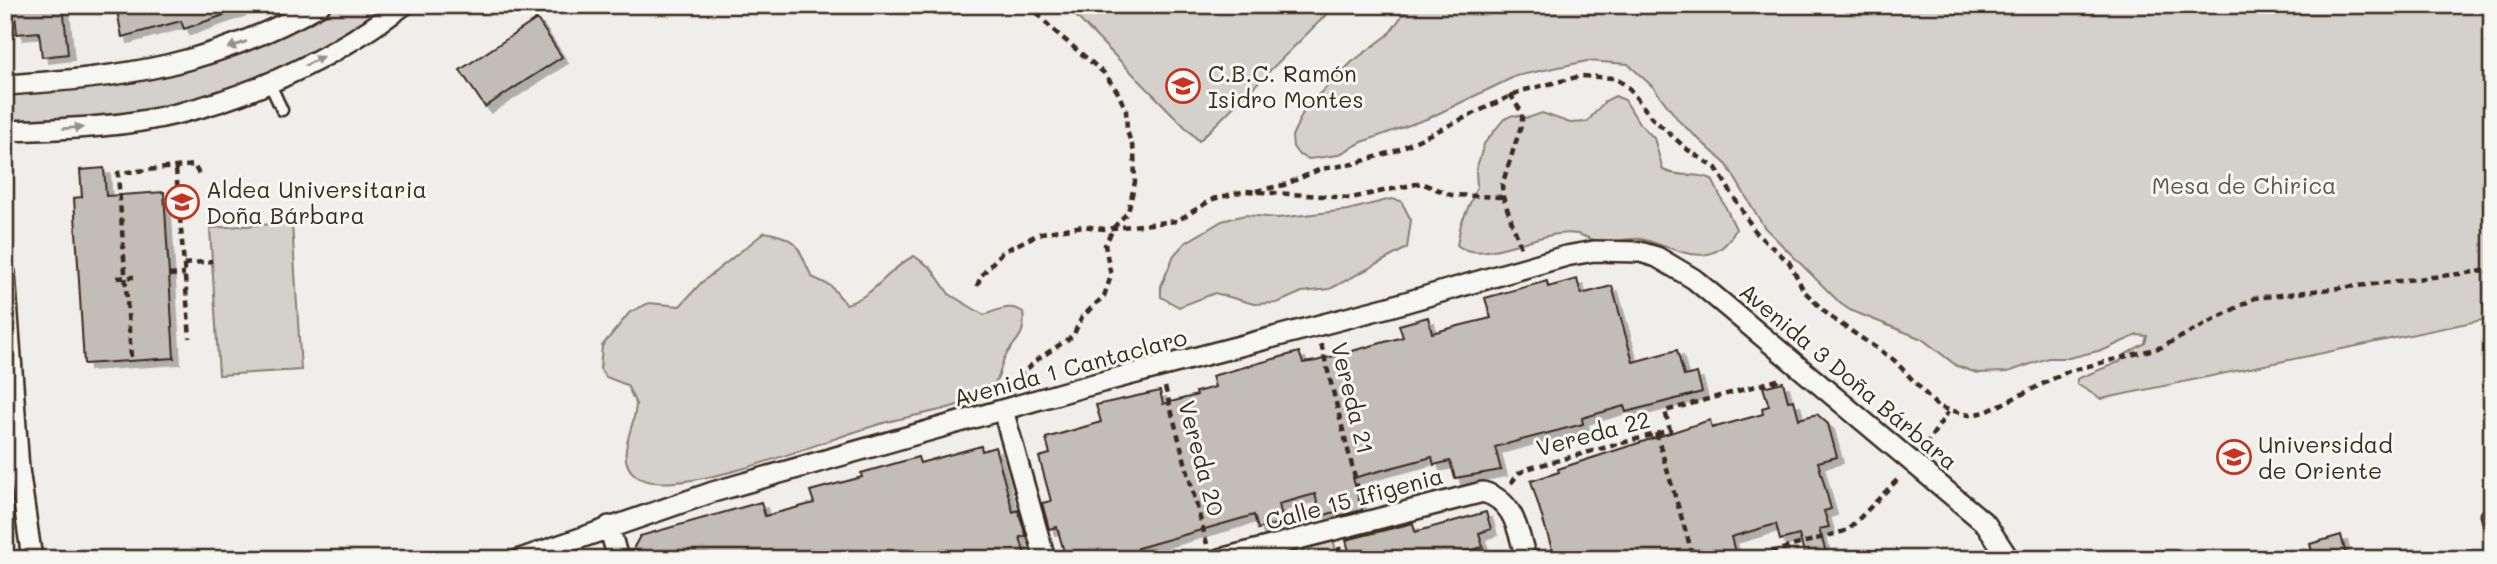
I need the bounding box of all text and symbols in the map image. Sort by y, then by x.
one-way arrow [226,40,247,51]
one-way arrow [305,56,325,68]
place label: C.B.C. Ramón Isidro Montes [1208,58,1364,114]
school or university icon: C.B.C. Ramón Isidro Montes [1164,67,1202,105]
one-way arrow [63,122,85,133]
park label: Mesa de Chirica [2152,170,2336,200]
place label: Aldea Universitaria Doña Bárbara [206,174,427,230]
school or university icon: Aldea Universitaria Doña Bárbara [163,183,201,221]
street label: Avenida 3 Doña Bárbara [1734,276,1964,476]
street label: Avenida 1 Cantaclaro [950,321,1190,413]
street label: Vereda 21 [1325,339,1381,457]
street label: Vereda 20 [1172,397,1232,519]
street label: Vereda 22 [1533,403,1653,463]
place label: Universidad de Oriente [2258,429,2393,485]
school or university icon: Universidad de Oriente [2215,438,2253,476]
street label: Calle 15 Ifigenia [1262,460,1446,536]

